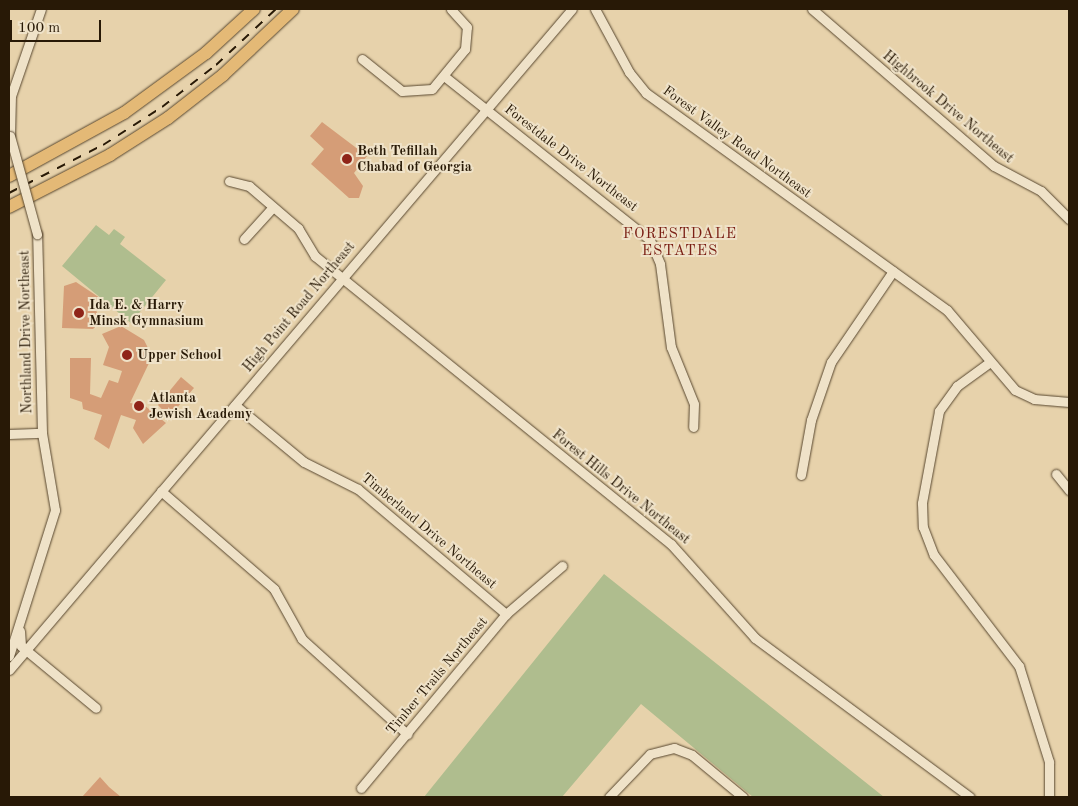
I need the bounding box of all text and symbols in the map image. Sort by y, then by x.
scale bar [12,10,104,42]
text: 100 m [18,21,60,36]
street label: Highbrook Drive Northeast [879,47,1017,167]
street label: Forest Valley Road Northeast [659,82,815,202]
street label: Forestdale Drive Northeast [501,101,641,215]
place label: Beth Tefillah Chabad of Georgia [357,143,472,176]
marker: Beth Tefillah Chabad of Georgia [341,153,353,165]
district label: FORESTDALE ESTATES [622,225,738,260]
street label: High Point Road Northeast [239,238,359,376]
street label: Northland Drive Northeast [16,250,36,414]
place label: Ida E. & Harry Minsk Gymnasium [89,297,204,330]
marker: Ida E. & Harry Minsk Gymnasium [73,307,85,319]
place label: Upper School [137,347,221,363]
marker: Upper School [121,349,133,361]
place label: Atlanta Jewish Academy [149,390,252,422]
marker: Atlanta Jewish Academy [133,400,145,412]
street label: Forest Hills Drive Northeast [549,426,693,548]
street label: Timberland Drive Northeast [358,469,500,593]
street label: Timber Trails Northeast [383,614,491,738]

